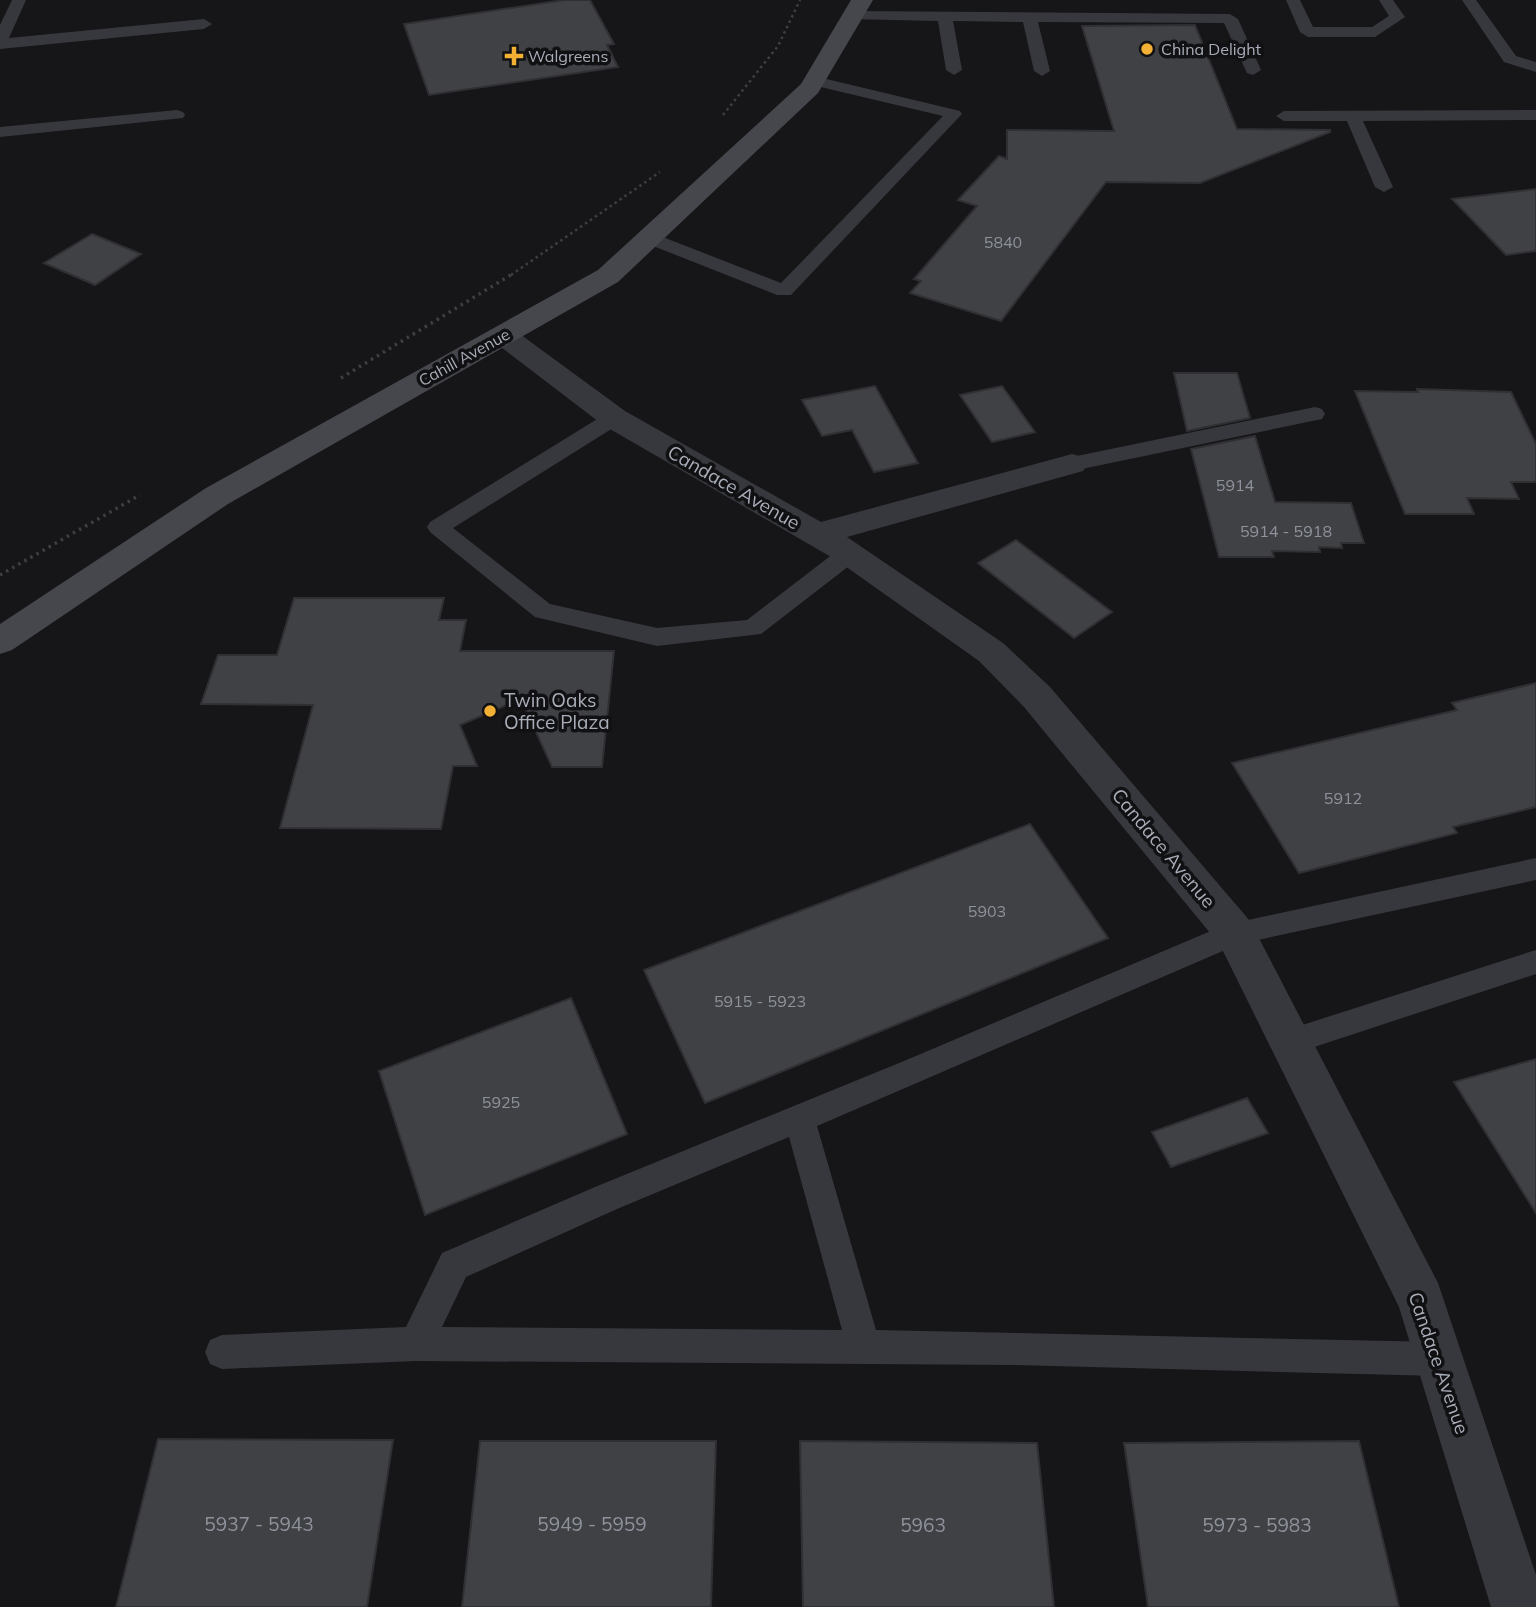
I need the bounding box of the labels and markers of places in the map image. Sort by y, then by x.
place label: China Delight [1161,39,1262,59]
marker: China Delight [1139,41,1155,57]
place label: Walgreens [528,46,608,66]
marker: Walgreens [506,48,522,64]
place label: Twin Oaks Office Plaza [504,688,610,734]
marker: Twin Oaks Office Plaza [482,703,498,719]

